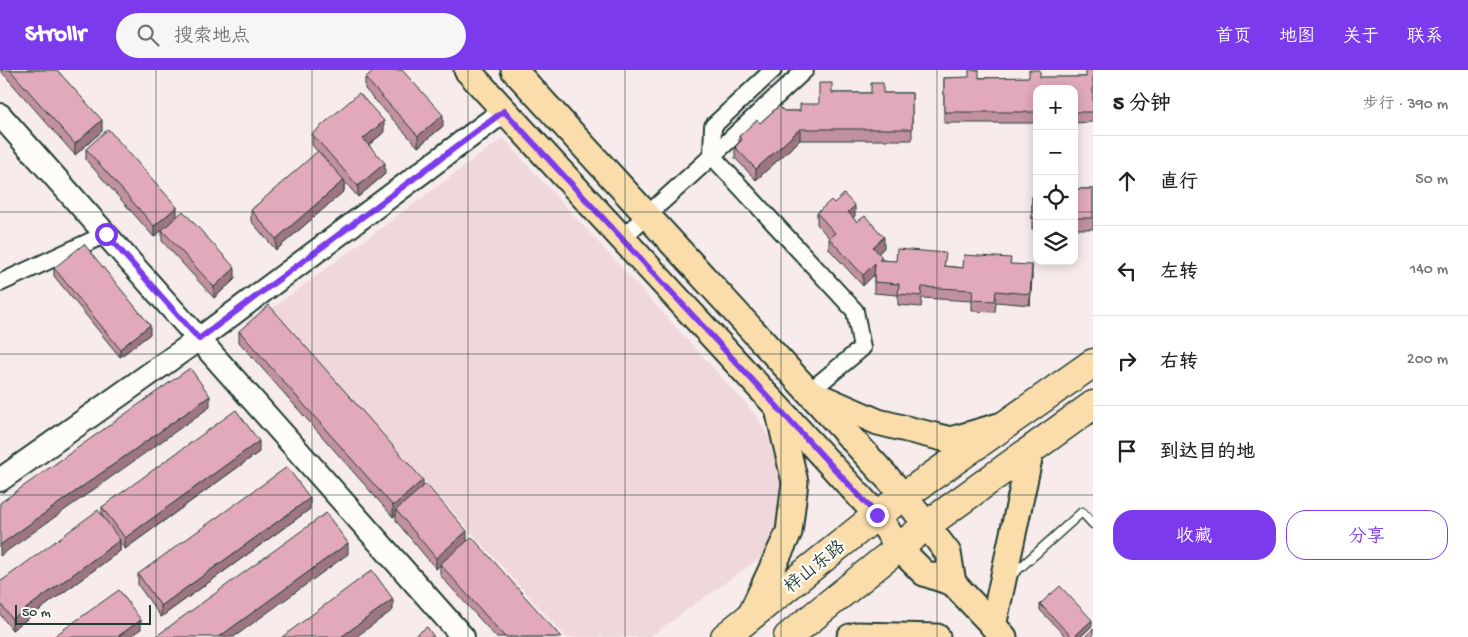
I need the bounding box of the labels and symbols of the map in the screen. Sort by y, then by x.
route start [95,223,118,246]
route end [866,504,889,527]
street label: 梓山东路 [780,536,850,599]
scale bar [15,602,151,625]

